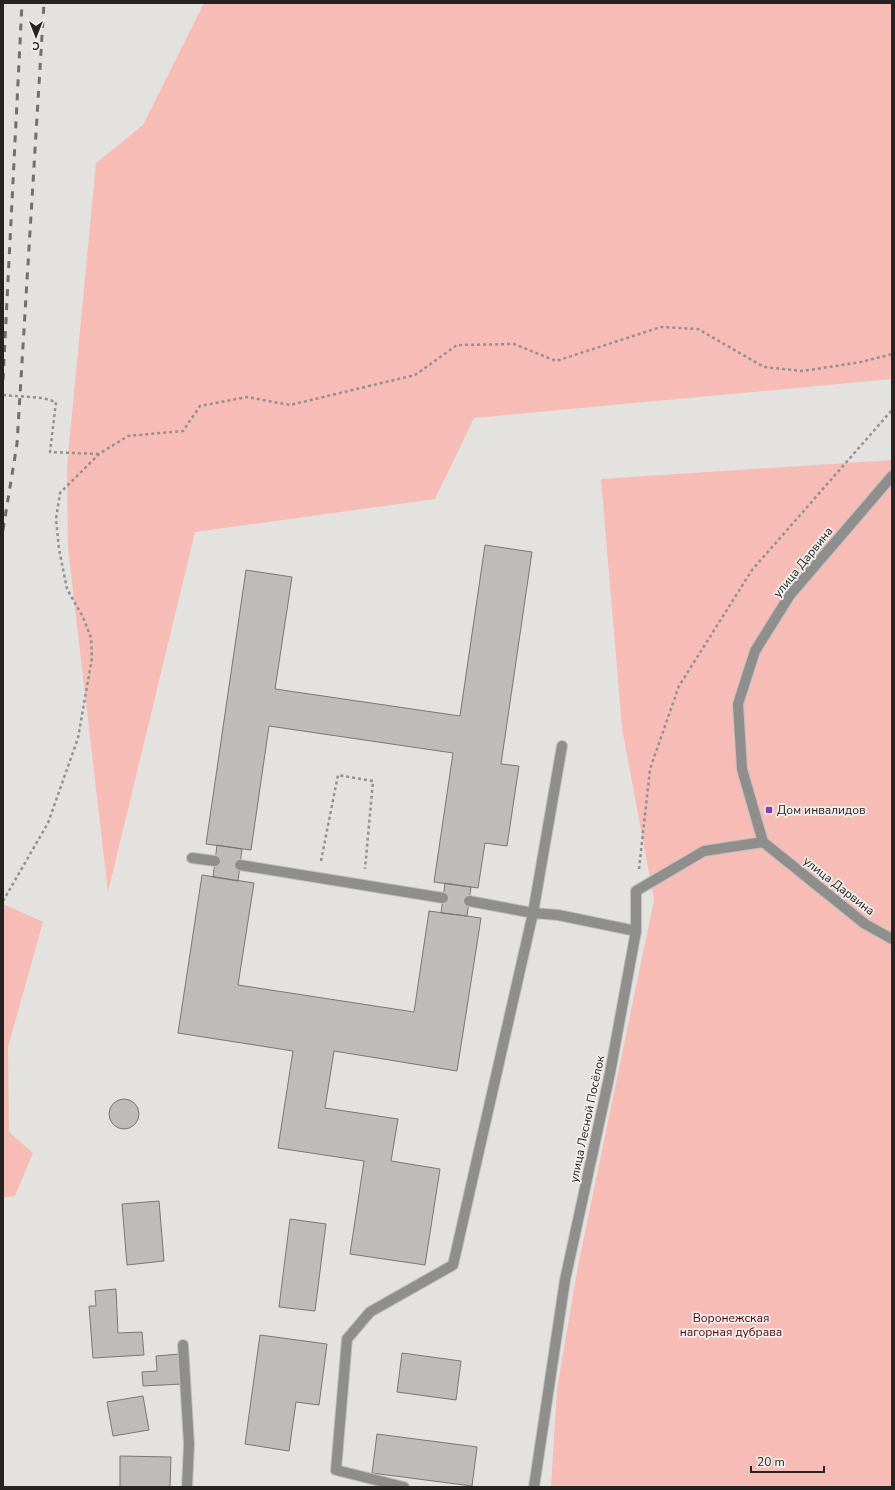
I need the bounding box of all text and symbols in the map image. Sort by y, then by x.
north arrow [16,16,56,56]
text: С [32,38,40,53]
street label: улица Дарвина [770,523,836,601]
place label: Дом инвалидов [777,802,866,818]
marker: Дом инвалидов [764,805,774,815]
street label: улица Дарвина [800,853,878,919]
street label: улица Лесной Посёлок [566,1053,608,1184]
park label: Воронежская нагорная дубрава [680,1310,782,1340]
scale bar [751,1448,824,1474]
text: 20 m [757,1454,785,1470]

